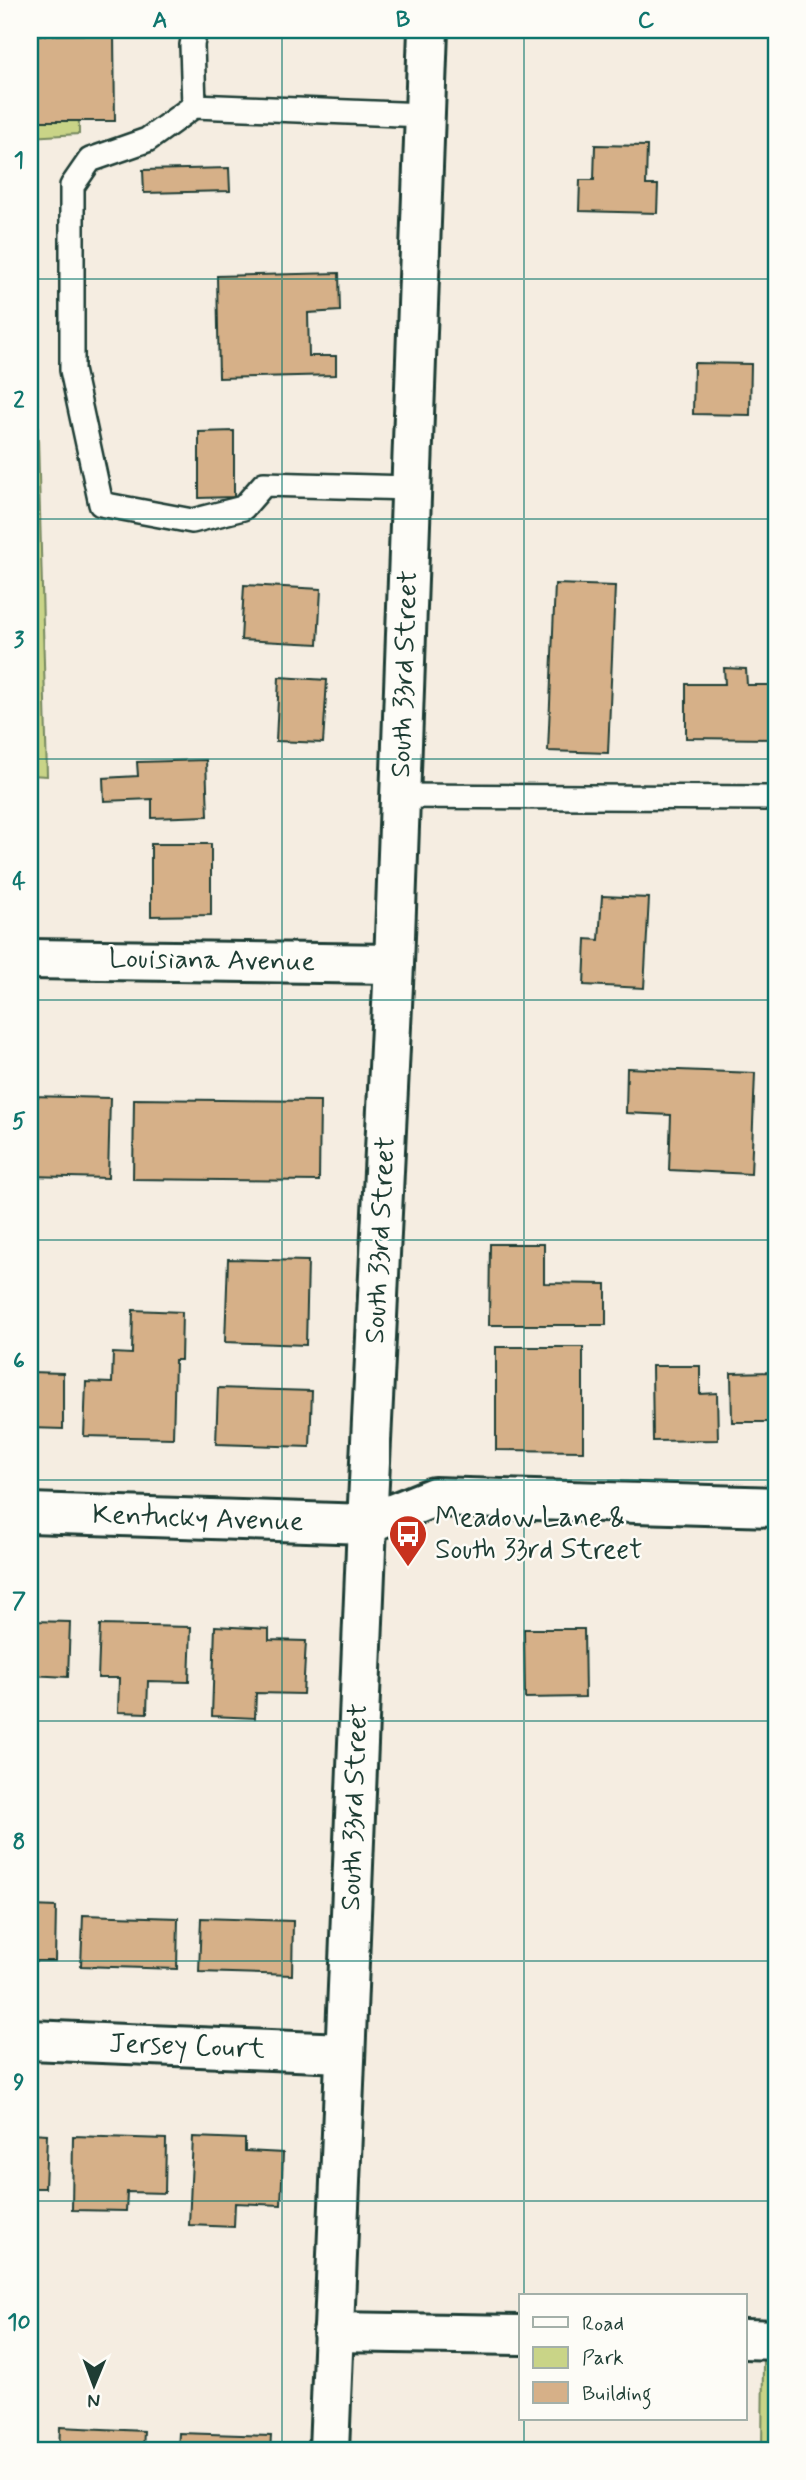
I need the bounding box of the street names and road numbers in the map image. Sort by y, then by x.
street label: South 33rd Street [383,570,427,778]
street label: Louisiana Avenue [109,941,315,981]
street label: South 33rd Street [357,1135,405,1345]
street label: Kentucky Avenue [92,1497,304,1541]
street label: South 33rd Street [333,1703,377,1911]
street label: Jersey Court [108,2026,266,2068]

